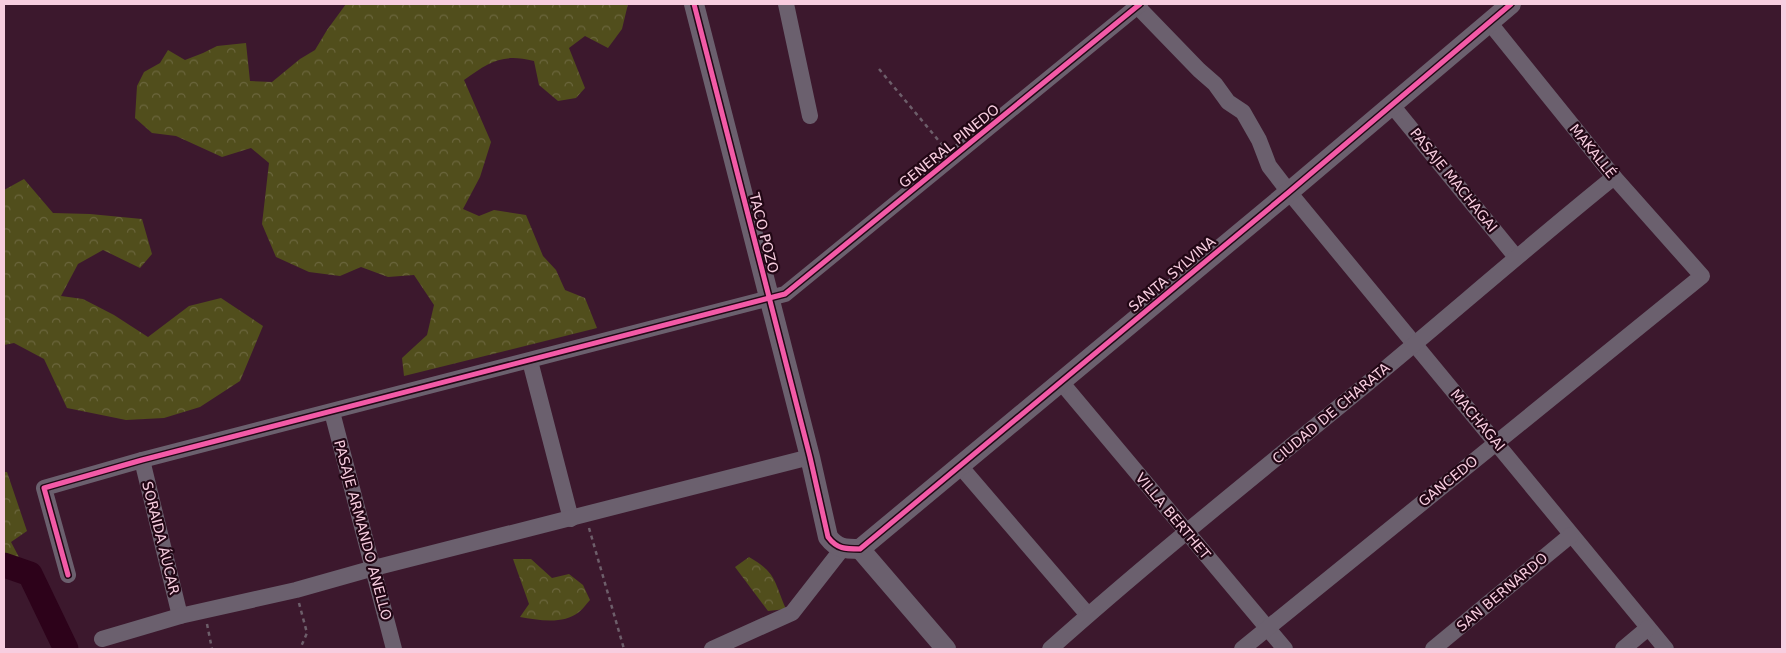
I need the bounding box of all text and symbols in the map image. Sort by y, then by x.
street label: GENERAL PINEDO [896,101,1002,191]
street label: MAKALLÉ [1566,121,1620,181]
street label: PASAJE MACHAGAI [1407,125,1501,235]
street label: TACO POZO [746,190,782,275]
street label: SANTA SYLVINA [1125,233,1219,315]
street label: CIUDAD DE CHARATA [1269,359,1393,467]
street label: MACHAGAI [1448,386,1508,454]
street label: PASAJE ARMANDO ANELLO [331,438,395,622]
street label: GANCEDO [1415,452,1481,510]
street label: VILLA BERTHET [1132,470,1214,563]
street label: SORAIDA ÁUCAR [139,480,183,597]
street label: SAN BERNARDO [1453,549,1551,635]

